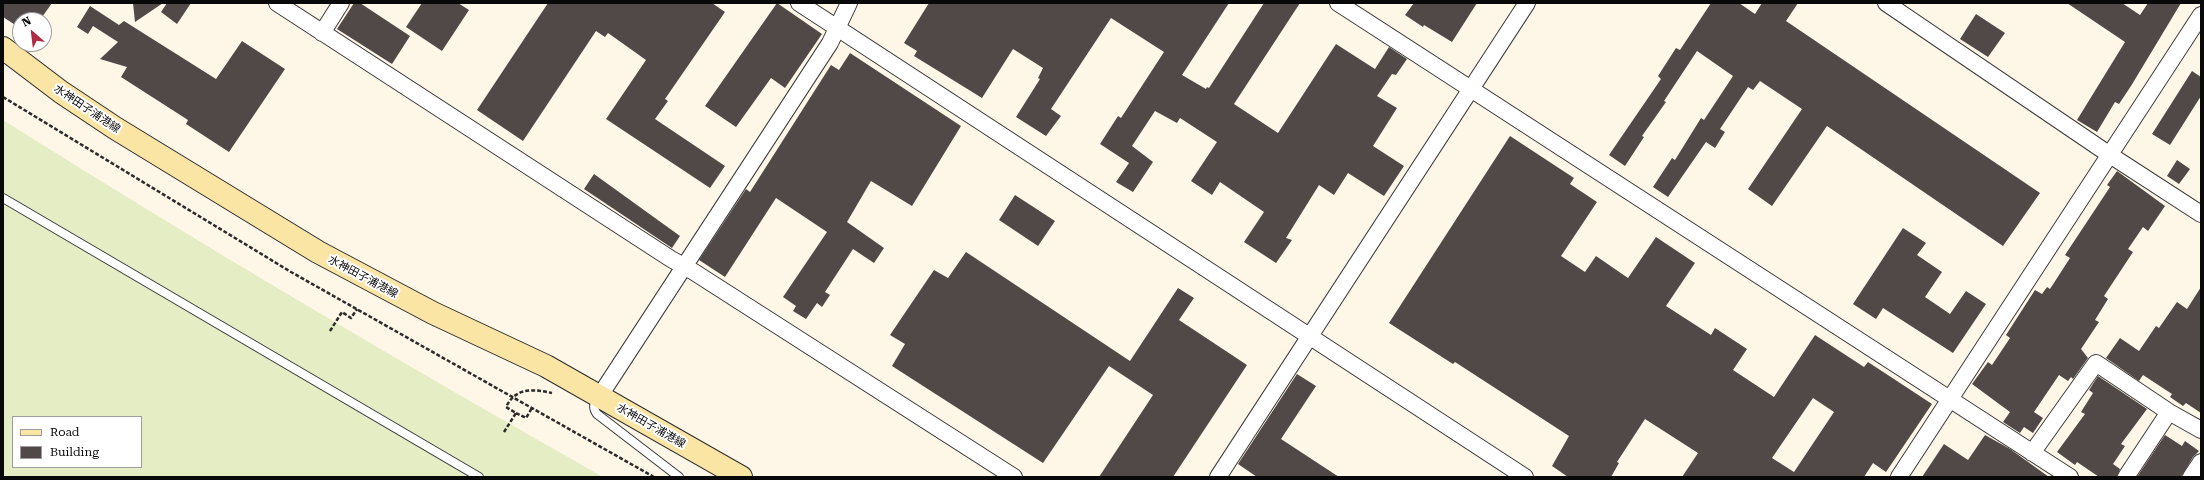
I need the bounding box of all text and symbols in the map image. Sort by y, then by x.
north arrow [12,12,52,52]
text: N [20,14,33,30]
street label: 水神田子浦港線 [51,82,123,136]
street label: 水神田子浦港線 [326,253,400,301]
street label: 水神田子浦港線 [614,401,688,451]
legend [12,416,142,468]
text: Road [50,425,79,439]
text: Building [50,445,99,459]

